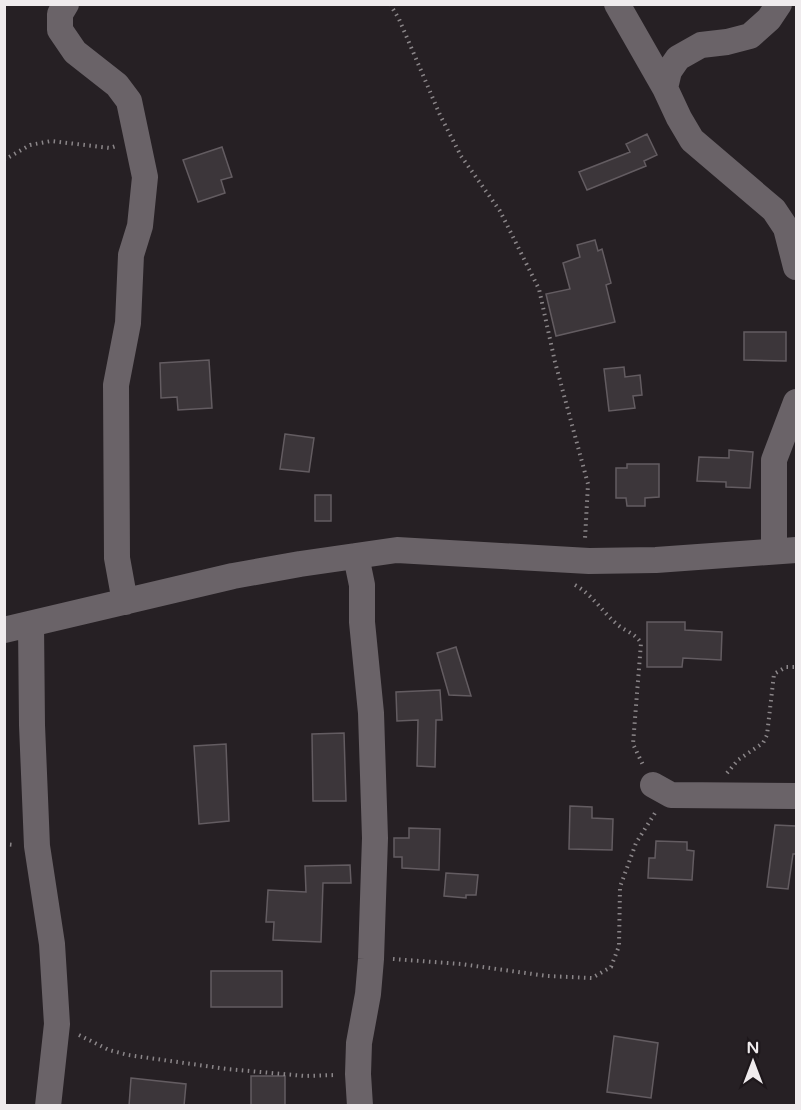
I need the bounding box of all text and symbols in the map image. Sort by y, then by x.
north arrow [723,1032,783,1092]
text: N [747,1038,759,1058]

